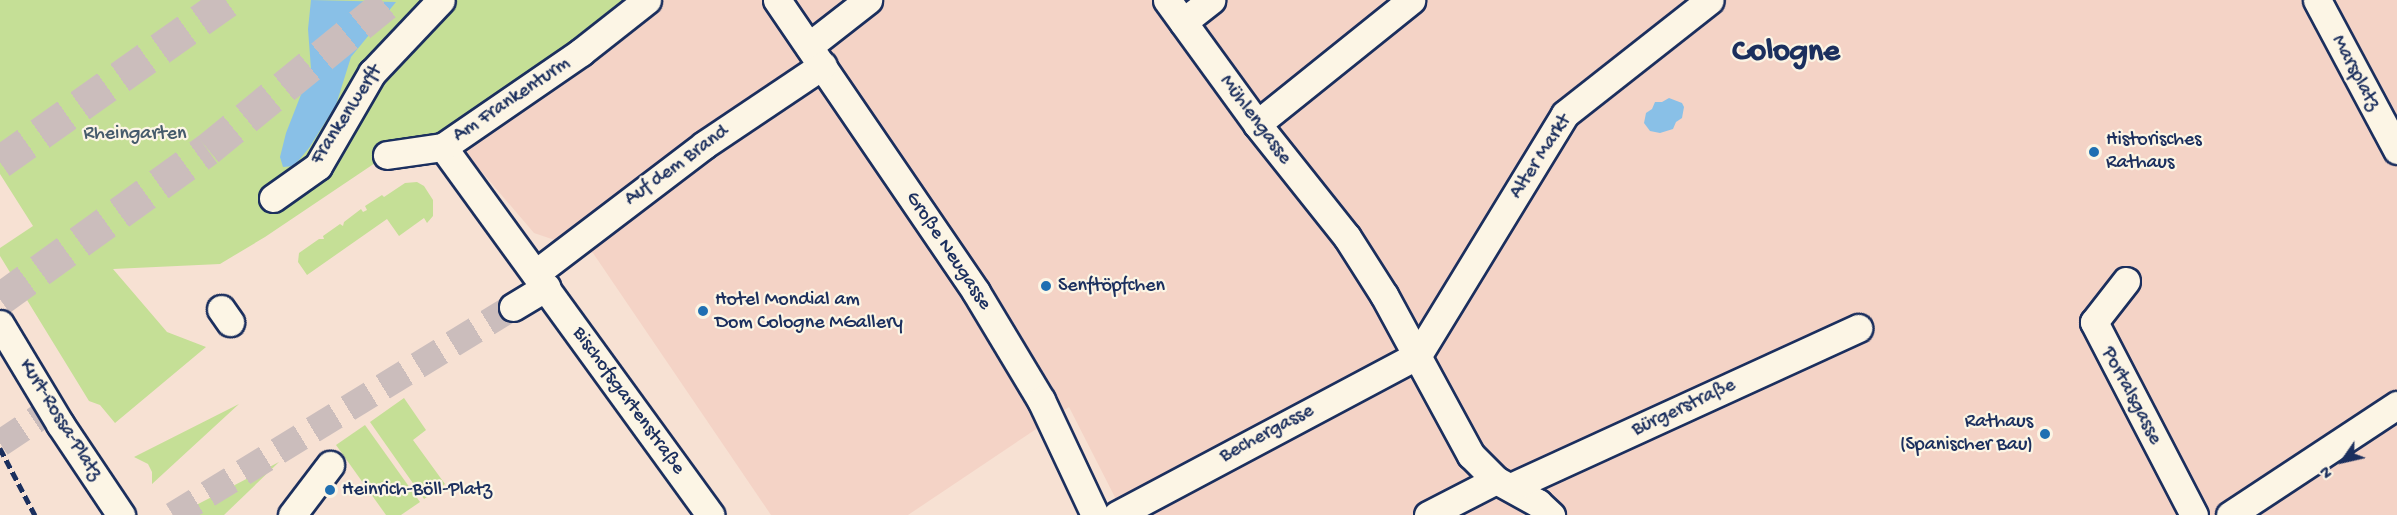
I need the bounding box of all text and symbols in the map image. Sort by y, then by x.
street label: Marsplatz [2325,31,2385,115]
district label: Cologne [1732,34,1840,72]
street label: Am Frankenturm [449,52,575,148]
street label: Frankenwerft [306,61,388,169]
street label: Mühlengasse [1214,71,1296,169]
street label: Alter Markt [1505,110,1577,204]
street label: Auf dem Brand [620,120,734,212]
park label: Rheingarten [84,122,186,146]
place label: Historisches Rathaus [2106,128,2202,175]
marker: Historisches Rathaus [2087,145,2101,159]
street label: Große Neugasse [900,187,996,315]
place label: Senftöpfchen [1058,274,1165,298]
marker: Senftöpfchen [1039,279,1053,293]
place label: Hotel Mondial am Dom Cologne MGallery [715,288,903,335]
marker: Hotel Mondial am Dom Cologne MGallery [696,304,710,318]
street label: Bischofsgartenstraße [566,322,690,480]
street label: Portalsgasse [2095,343,2167,449]
street label: Kurt-Rossa-Platz [13,355,107,485]
street label: Bürgerstraße [1628,374,1740,442]
street label: Bechergasse [1216,399,1318,469]
place label: Rathaus (Spanischer Bau) [1900,410,2033,457]
marker: Rathaus (Spanischer Bau) [2038,427,2052,441]
north arrow [2313,431,2373,491]
text: N [2317,462,2338,481]
place label: Heinrich-Böll-Platz [342,478,492,502]
marker: Heinrich-Böll-Platz [323,483,337,497]

